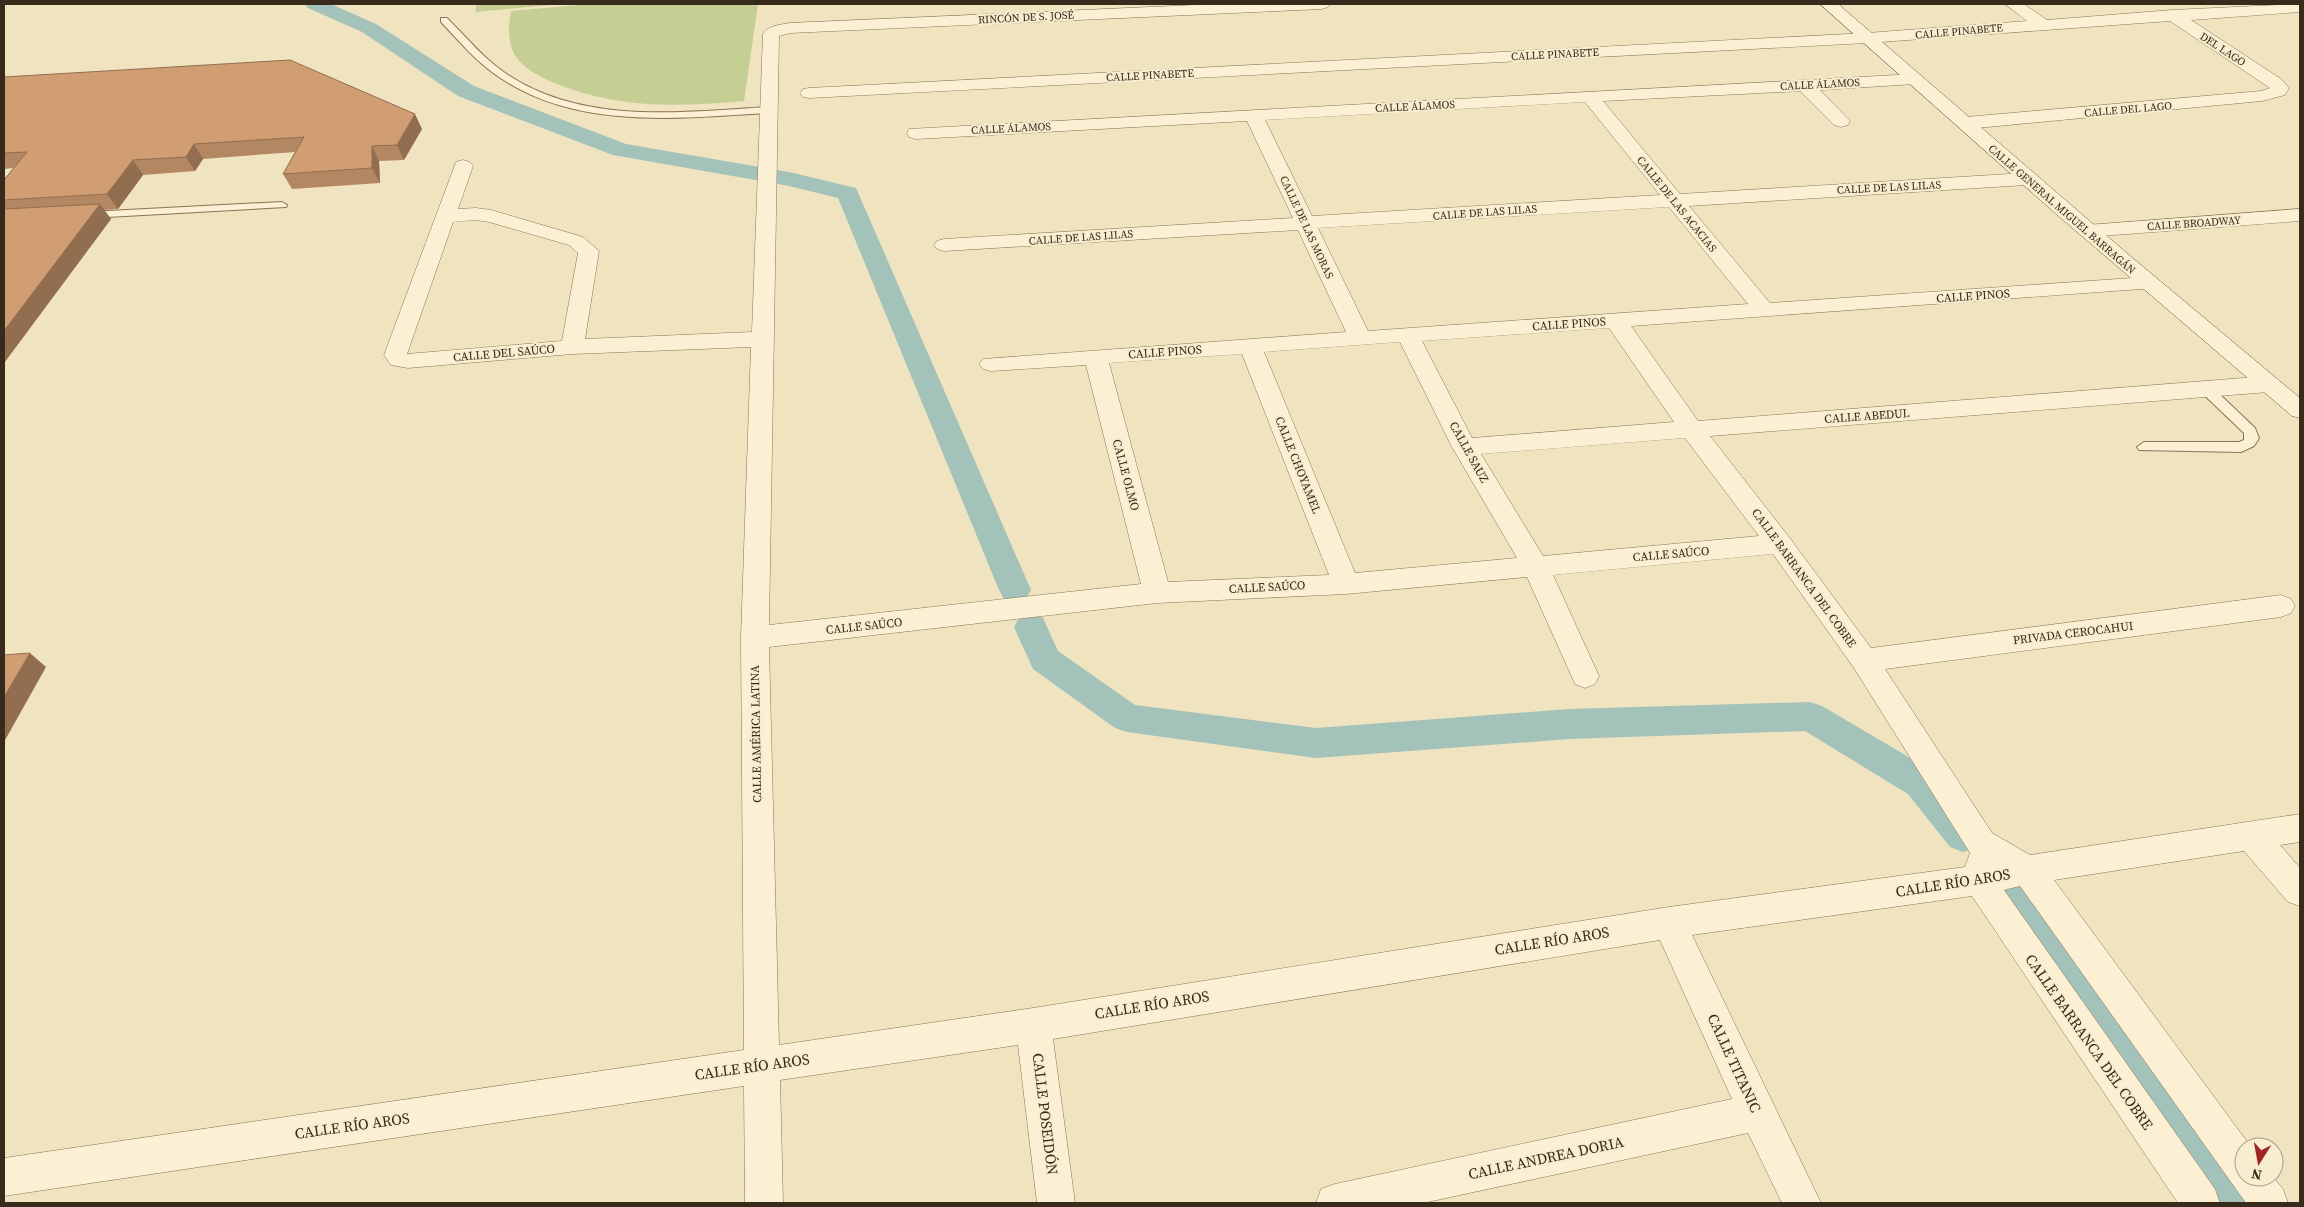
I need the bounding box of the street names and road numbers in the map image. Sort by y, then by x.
street label: RINCÓN DE S. JOSÉ [978,7,1075,28]
street label: CALLE PINABETE [1915,20,2004,43]
street label: DEL LAGO [2197,29,2249,70]
street label: CALLE PINABETE [1511,45,1600,64]
street label: CALLE PINABETE [1106,66,1195,85]
street label: CALLE ÁLAMOS [1780,75,1861,94]
street label: CALLE ÁLAMOS [1375,97,1456,116]
street label: CALLE DEL LAGO [2084,98,2173,121]
street label: CALLE ÁLAMOS [971,119,1052,138]
street label: CALLE GENERAL MIGUEL BARRAGÁN [1985,141,2139,278]
street label: CALLE DE LAS ACACIAS [1633,153,1720,256]
street label: CALLE DE LAS MORAS [1276,173,1337,282]
street label: CALLE DE LAS LILAS [1836,177,1942,198]
street label: CALLE DE LAS LILAS [1432,201,1538,224]
street label: CALLE BROADWAY [2147,213,2242,234]
street label: CALLE DE LAS LILAS [1028,226,1134,249]
street label: CALLE PINOS [1936,285,2010,307]
street label: CALLE PINOS [1532,313,1606,335]
street label: CALLE DEL SAÚCO [452,341,556,365]
street label: CALLE PINOS [1128,341,1202,363]
street label: CALLE ABEDUL [1824,405,1910,427]
street label: CALLE CHOYAMEL [1271,414,1325,516]
street label: CALLE SAUZ [1446,419,1493,486]
street label: CALLE OLMO [1109,437,1143,513]
street label: CALLE BARRANCA DEL COBRE [1748,505,1860,651]
street label: CALLE SAÚCO [1632,543,1710,565]
street label: CALLE SAÚCO [1228,577,1306,597]
street label: CALLE SAÚCO [825,614,903,638]
street label: PRIVADA CEROCAHUI [2012,618,2134,648]
street label: CALLE AMÉRICA LATINA [747,665,765,803]
street label: CALLE RÍO AROS [1894,863,2012,902]
street label: CALLE RÍO AROS [1493,921,1611,960]
street label: CALLE BARRANCA DEL COBRE [2020,950,2158,1134]
street label: CALLE RÍO AROS [1093,985,1211,1024]
street label: CALLE TITANIC [1702,1010,1767,1116]
street label: CALLE RÍO AROS [693,1048,811,1085]
street label: CALLE POSEIDÓN [1028,1052,1063,1176]
street label: CALLE RÍO AROS [293,1107,411,1144]
street label: CALLE ANDREA DORIA [1466,1131,1626,1184]

